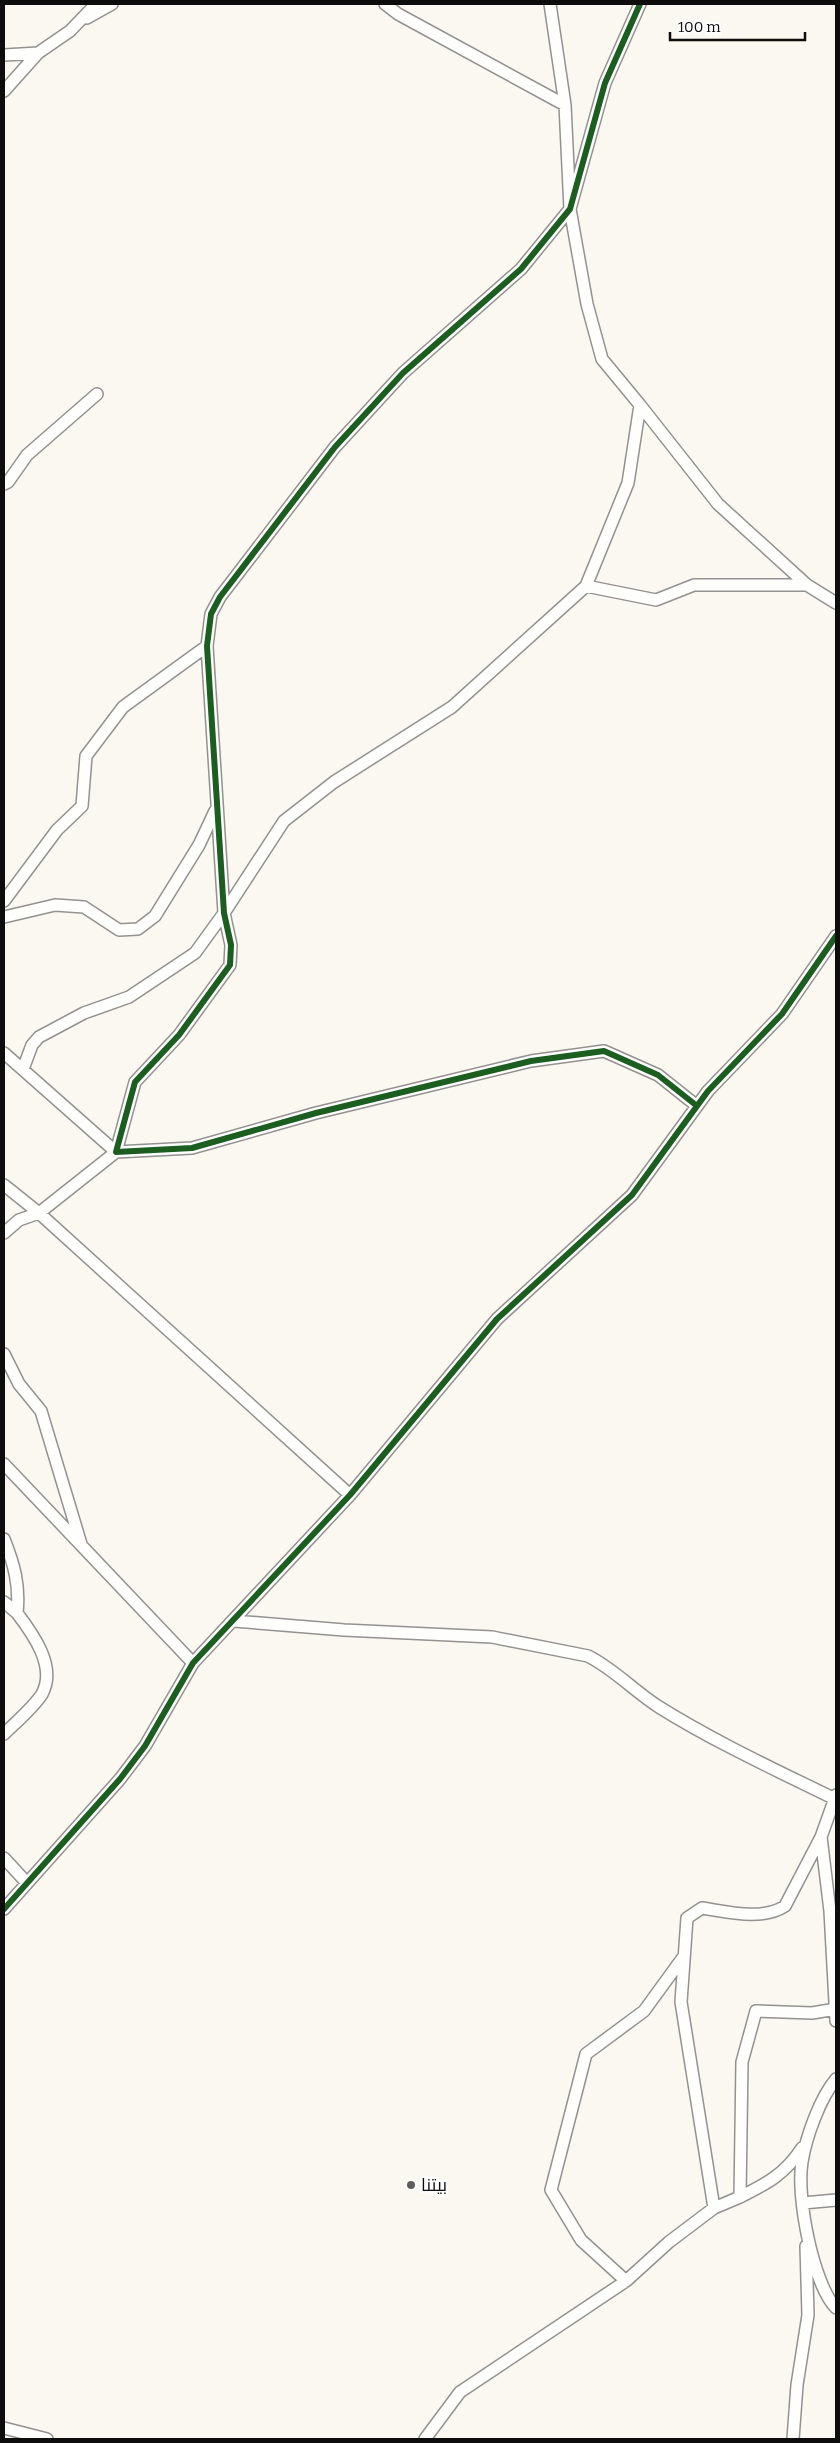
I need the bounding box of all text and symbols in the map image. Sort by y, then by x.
scale bar [670,10,805,42]
text: 100 m [678,18,721,36]
place label: بيتنا [421,2174,447,2196]
marker: بيتنا [405,2179,417,2191]

